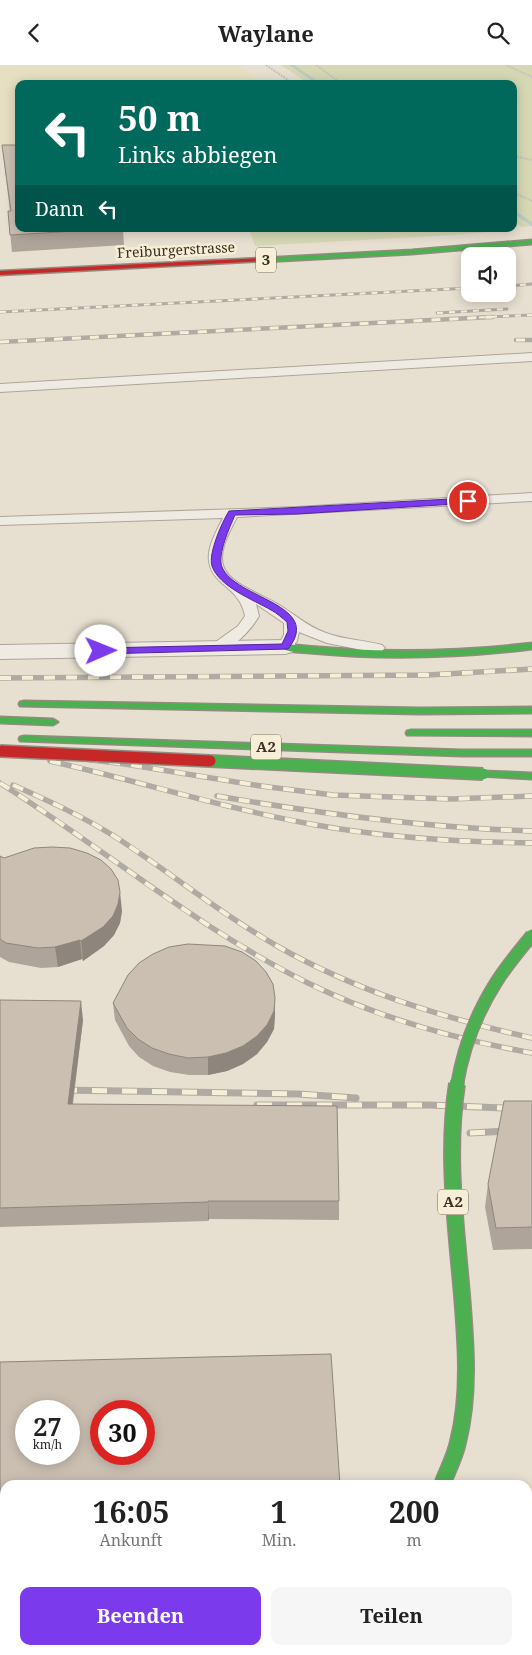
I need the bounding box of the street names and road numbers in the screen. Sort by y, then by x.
street label: Freiburgerstrasse [117,237,235,262]
road number: 3 [256,247,276,273]
road number: A2 [251,735,281,759]
road number: A2 [438,1189,468,1215]

